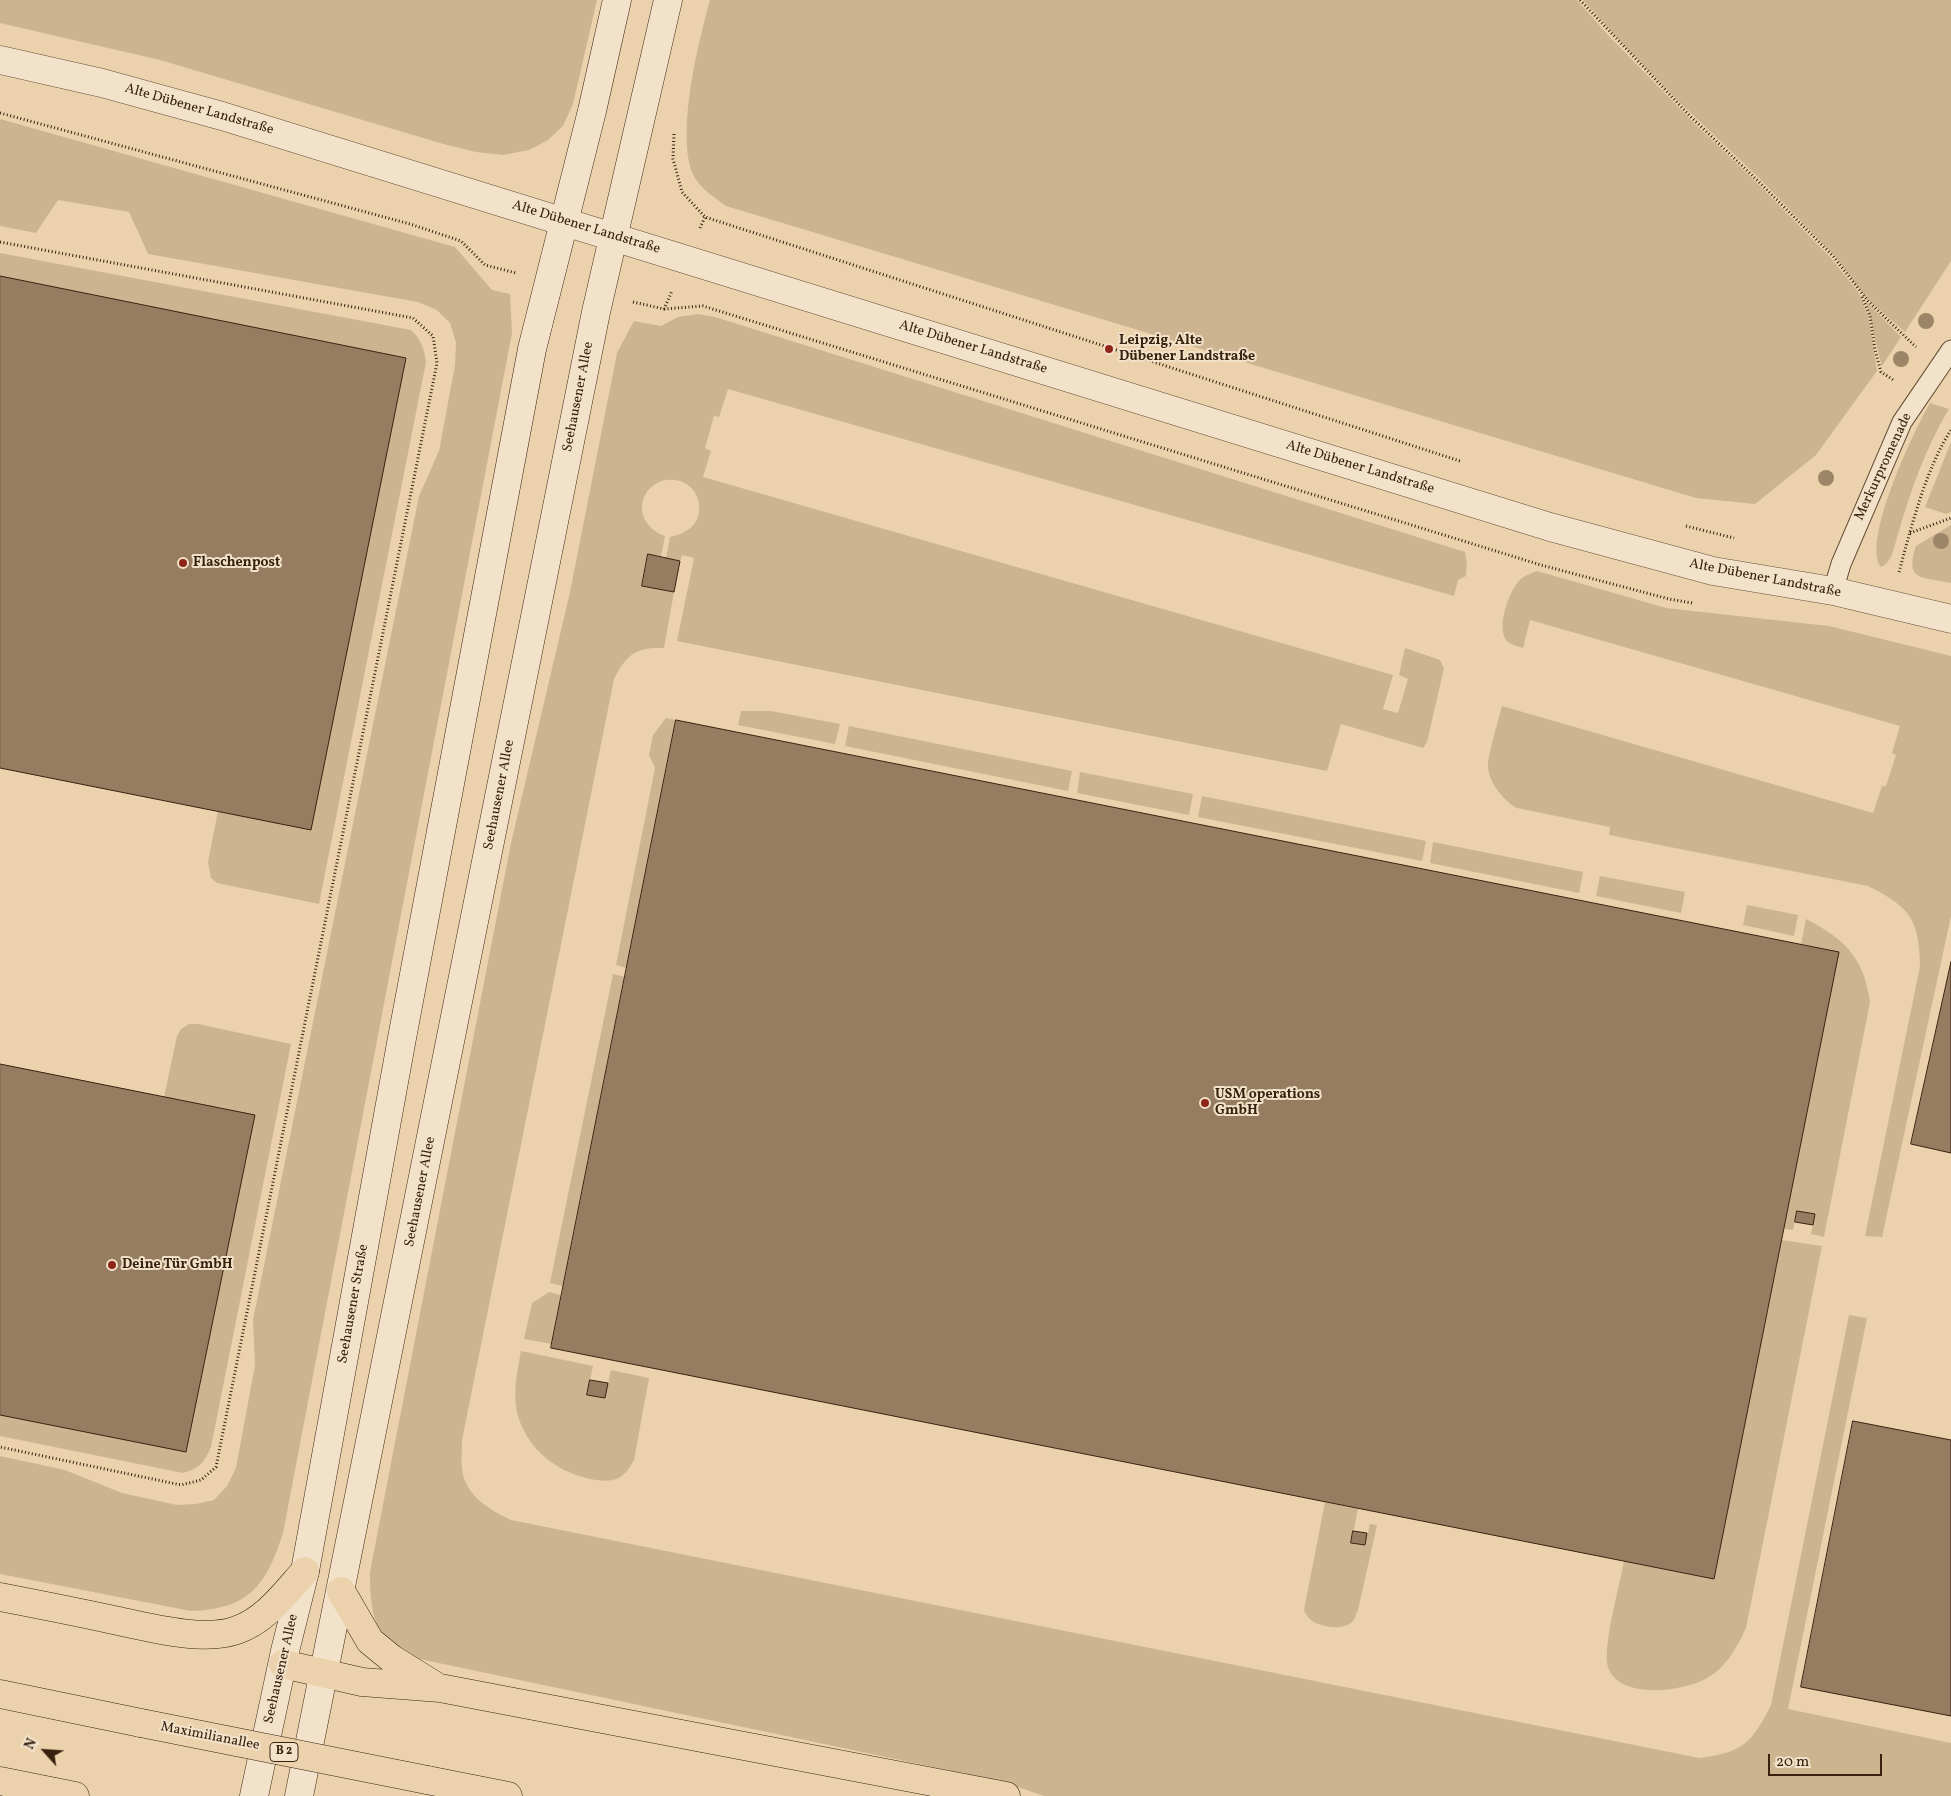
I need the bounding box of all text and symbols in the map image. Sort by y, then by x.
street label: Alte Dübener Landstraße [123,81,275,139]
street label: Alte Dübener Landstraße [510,197,662,259]
street label: Alte Dübener Landstraße [897,317,1049,379]
place label: Leipzig, Alte Dübener Landstraße [1119,333,1255,366]
street label: Seehausener Allee [560,340,598,454]
marker: Leipzig, Alte Dübener Landstraße [1103,343,1115,355]
street label: Merkurpromenade [1852,410,1916,524]
street label: Alte Dübener Landstraße [1284,437,1436,499]
place label: Flaschenpost [193,555,280,571]
street label: Alte Dübener Landstraße [1688,556,1842,602]
marker: Flaschenpost [177,557,189,569]
street label: Seehausener Allee [481,738,519,852]
place label: USM operations GmbH [1215,1087,1320,1120]
marker: USM operations GmbH [1199,1097,1211,1109]
street label: Seehausener Allee [402,1135,440,1249]
street label: Seehausener Straße [335,1243,373,1365]
place label: Deine Tür GmbH [122,1257,233,1273]
marker: Deine Tür GmbH [106,1259,118,1271]
street label: Seehausener Allee [261,1613,303,1725]
street label: Maximilianallee [159,1719,261,1755]
north arrow [20,1726,70,1776]
text: N [20,1735,42,1753]
road number: B 2 [270,1742,298,1761]
scale bar [1771,1744,1885,1776]
text: 20 m [1776,1752,1809,1773]

